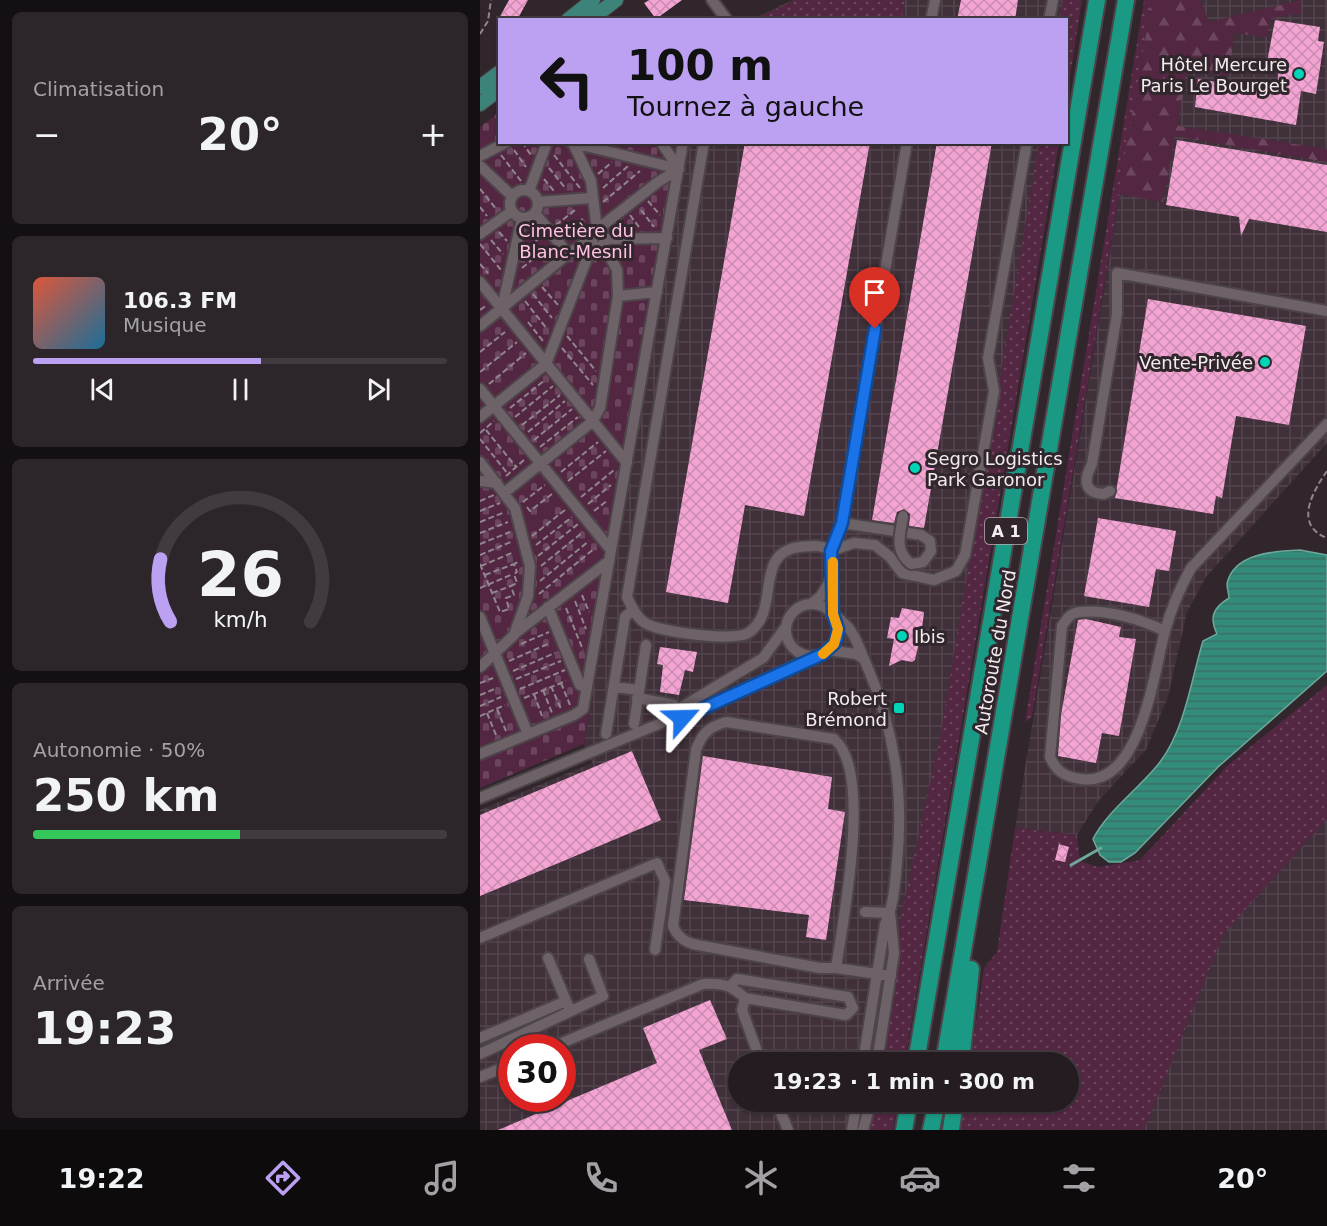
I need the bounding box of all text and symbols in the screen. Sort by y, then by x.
text: 100 m [627,41,773,90]
icon: left [528,42,606,120]
place label: Hôtel Mercure Paris Le Bourget [1141,54,1287,96]
marker: Hôtel Mercure Paris Le Bourget [1292,67,1306,81]
text: Climatisation [33,77,164,101]
text: Tournez à gauche [627,91,864,122]
text: 20° [197,108,283,161]
text: − [33,115,61,154]
text: + [419,115,447,154]
park label: Cimetière du Blanc-Mesnil [518,220,634,262]
pin [849,267,900,329]
icon: arrive [858,276,891,309]
text: 106.3 FM [123,288,237,313]
text: Musique [123,313,207,337]
place label: Vente-Privée [1139,352,1253,373]
marker: Vente-Privée [1258,355,1272,369]
icon: previous [86,373,119,406]
icon: pause [224,373,257,406]
icon: next [362,373,395,406]
place label: Segro Logistics Park Garonor [927,448,1063,490]
marker: Segro Logistics Park Garonor [908,461,922,475]
road number: A 1 [985,518,1027,544]
text: 26 [197,538,283,611]
street label: Autoroute du Nord [970,568,1020,736]
text: km/h [213,607,267,632]
place label: Ibis [914,626,945,647]
marker: Ibis [895,629,909,643]
position arrow [650,686,714,750]
place label: Robert Brémond [805,688,887,730]
marker: Robert Brémond [892,701,906,715]
text: Autonomie · 50% [33,738,205,762]
text: 250 km [33,769,219,822]
text: Arrivée [33,971,105,995]
text: 19:23 [33,1002,176,1055]
speed limit sign: 30 [498,1034,576,1112]
text: 19:23 · 1 min · 300 m [772,1069,1035,1094]
icon: directions [262,1157,304,1199]
icon: music [421,1157,463,1199]
icon: phone [580,1157,622,1199]
icon: climate [740,1157,782,1199]
icon: car [899,1157,941,1199]
icon: filters [1058,1157,1100,1199]
text: 19:22 [59,1163,145,1194]
text: 20° [1217,1163,1268,1194]

